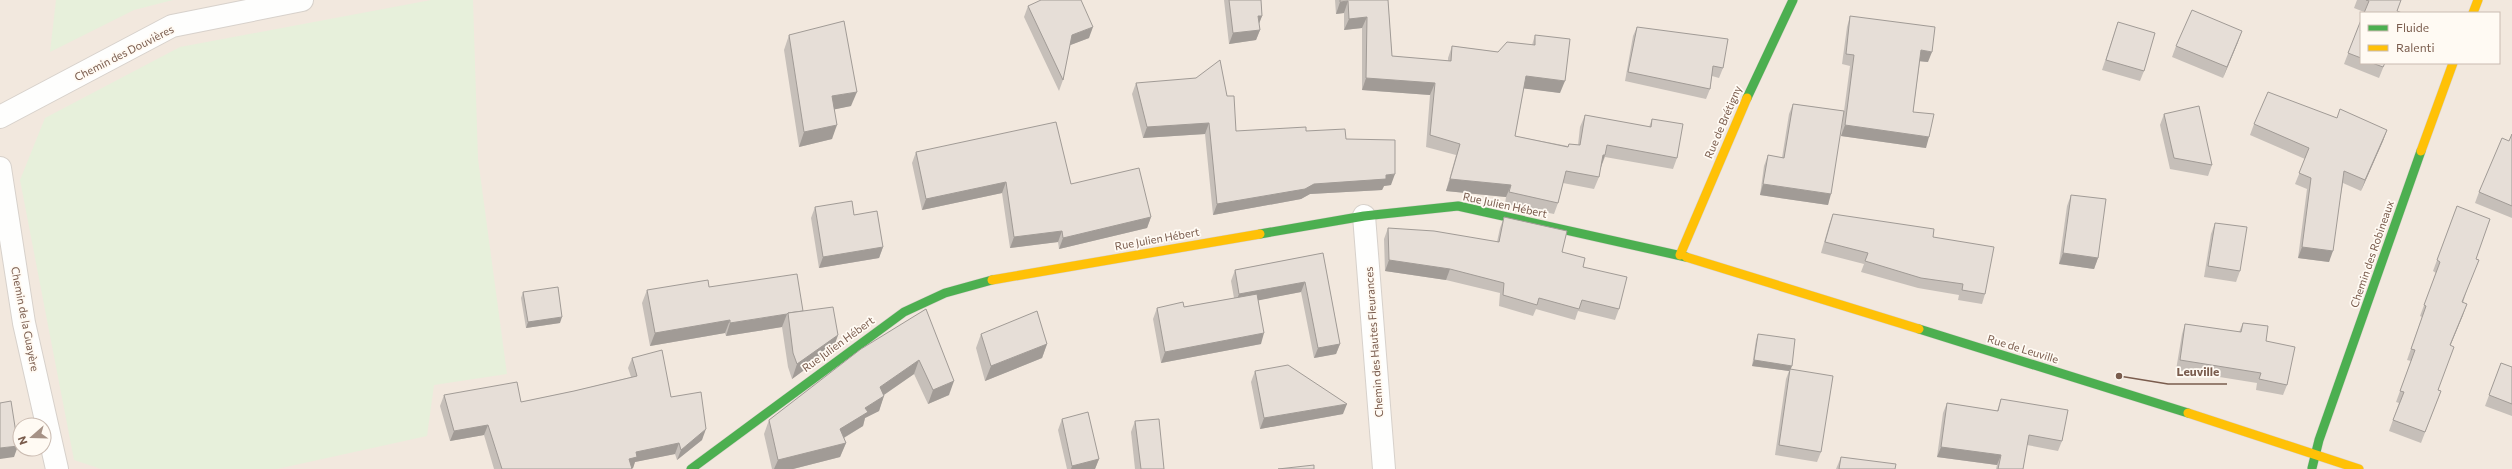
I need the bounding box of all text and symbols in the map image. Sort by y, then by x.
legend [2360,12,2500,64]
text: Fluide [2396,20,2429,34]
street label: Chemin des Douvières [72,22,176,83]
text: Ralenti [2396,40,2435,54]
street label: Rue de Brétigny [1701,83,1744,160]
street label: Rue Julien Hébert [1462,189,1549,221]
street label: Chemin des Robineaux [2347,198,2396,309]
street label: Rue Julien Hébert [1114,225,1201,253]
street label: Chemin de la Guayère [9,265,42,373]
street label: Chemin des Hautes Fleurances [1362,266,1385,418]
street label: Rue Julien Hébert [799,313,877,375]
street label: Rue de Leuville [1986,332,2060,366]
callout: Leuville [2168,360,2227,384]
text: Leuville [2177,364,2219,378]
north arrow [12,417,52,457]
text: N [15,434,30,447]

